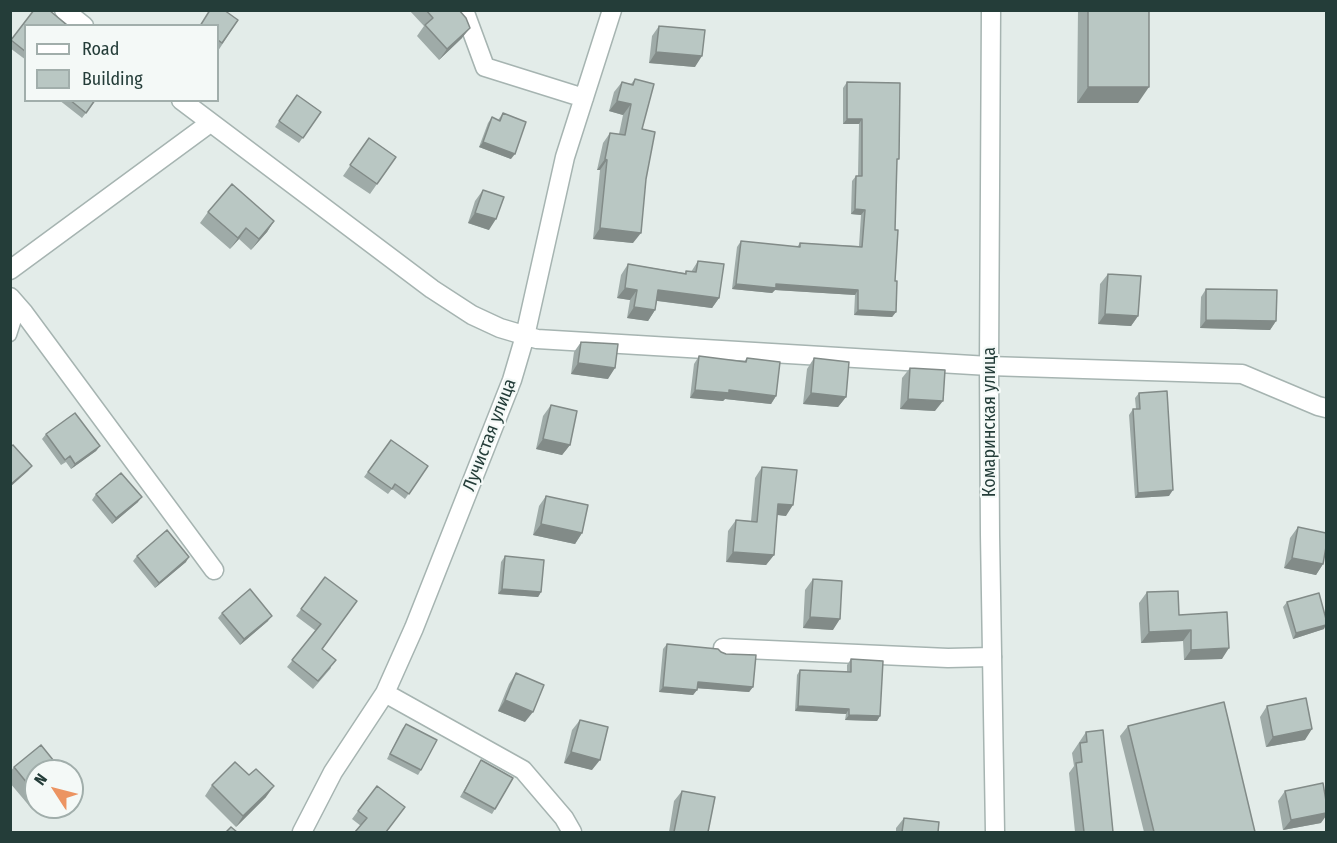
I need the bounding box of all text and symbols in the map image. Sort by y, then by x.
legend [24,24,219,102]
text: Road [82,38,119,60]
text: Building [82,68,143,90]
street label: Комаринская улица [979,347,1001,497]
street label: Лучистая улица [459,376,521,494]
north arrow [24,759,84,819]
text: N [30,770,51,789]

